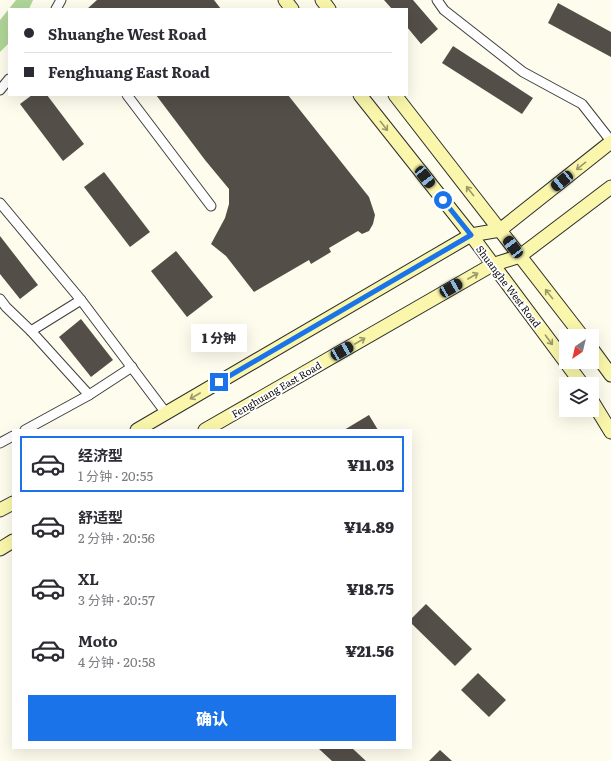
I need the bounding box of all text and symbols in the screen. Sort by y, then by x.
text: Shuanghe West Road [48,22,207,45]
text: Fenghuang East Road [48,60,210,83]
one-way arrow [380,120,389,131]
one-way arrow [575,162,586,171]
car [413,164,437,190]
car [549,169,575,193]
one-way arrow [466,186,474,197]
route start [434,191,452,209]
car [501,234,525,260]
street label: Shuanghe West Road [473,242,545,330]
one-way arrow [467,272,479,280]
car [438,277,464,299]
one-way arrow [545,289,554,300]
callout: 1 分钟 [191,324,247,352]
text: 1 分钟 [202,328,236,347]
north arrow [559,329,599,369]
map controls [559,329,599,417]
one-way arrow [545,334,553,345]
one-way arrow [354,336,366,344]
car [329,340,355,362]
street label: Fenghuang East Road [228,357,324,421]
route end [210,373,228,391]
button: layers [559,377,599,417]
one-way arrow [189,393,201,401]
text: 经济型 [78,443,123,466]
icon: car [30,446,66,482]
text: ¥11.03 [347,453,394,476]
text: 1 分钟 · 20:55 [78,466,153,485]
text: 舒适型 [78,505,123,528]
icon: car [30,508,66,544]
text: ¥14.89 [344,515,394,538]
text: 2 分钟 · 20:56 [78,528,155,547]
text: XL [78,567,99,590]
icon: car [30,570,66,606]
text: ¥18.75 [347,577,394,600]
text: 3 分钟 · 20:57 [78,590,155,609]
text: Moto [78,629,118,652]
icon: car [30,632,66,668]
text: ¥21.56 [345,639,394,662]
text: 4 分钟 · 20:58 [78,652,156,671]
button: 确认 [28,695,396,741]

